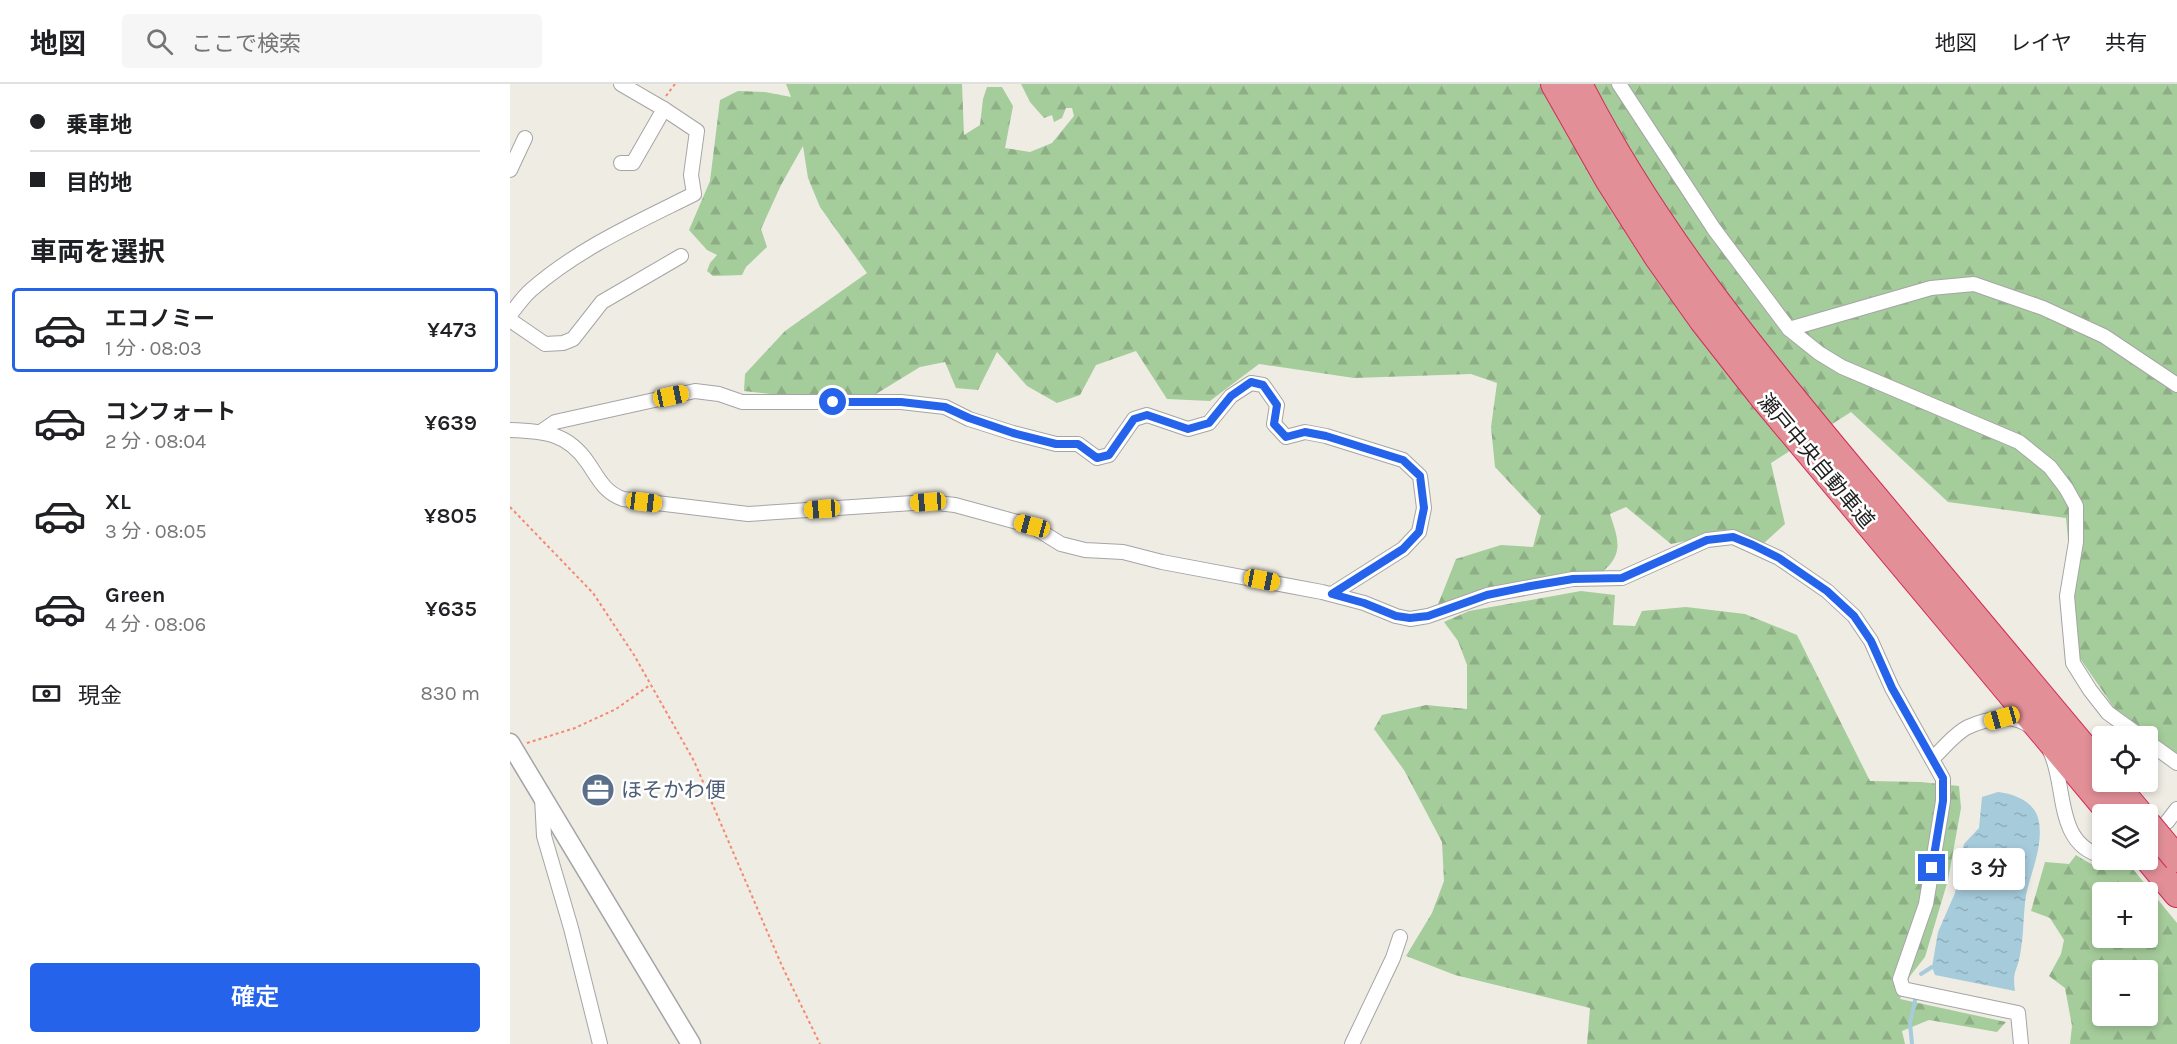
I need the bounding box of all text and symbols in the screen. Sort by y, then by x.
search box [122,14,542,68]
icon: search [143,25,176,58]
text: 地図 [30,27,86,60]
text: ここで検索 [191,31,301,57]
text: 地図 [1935,31,1977,55]
text: レイヤ [2010,31,2072,55]
text: 共有 [2105,31,2147,55]
text: 乗車地 [66,112,132,138]
text: 目的地 [66,170,132,196]
text: 車両を選択 [30,236,165,268]
icon: car [33,303,87,357]
text: エコノミー [105,306,215,332]
text: ¥473 [427,317,477,343]
text: 1 分 · 08:03 [105,337,202,360]
car [652,383,690,409]
route start [819,388,846,415]
street label: 瀬戸中央自動車道 [1753,389,1879,533]
icon: car [33,396,87,450]
text: コンフォート [105,399,236,425]
text: ¥639 [424,410,477,436]
text: 2 分 · 08:04 [105,430,206,453]
icon: car [33,489,87,543]
text: XL [105,489,131,515]
car [625,491,663,513]
car [909,492,947,512]
car [803,499,841,519]
text: ¥805 [424,503,477,529]
car [1012,513,1052,539]
text: 3 分 · 08:05 [105,520,207,543]
car [1243,568,1281,592]
icon: car [33,582,87,636]
text: Green [105,582,166,608]
text: ¥635 [425,596,477,622]
text: 4 分 · 08:06 [105,613,206,636]
icon: cash [30,677,63,710]
text: 830 m [421,682,480,705]
text: 現金 [78,683,122,709]
car [1982,704,2022,732]
map controls [2092,726,2158,1026]
button: locate [2092,726,2158,792]
office icon: ほそかわ便 [580,772,616,808]
place label: ほそかわ便 [621,778,726,802]
button: layers [2092,804,2158,870]
callout: 3 分 [1953,847,2025,889]
route end [1918,854,1945,881]
text: 3 分 [1970,857,2008,880]
button: + [2092,882,2158,948]
button: − [2092,960,2158,1026]
button: 確定 [30,963,480,1032]

